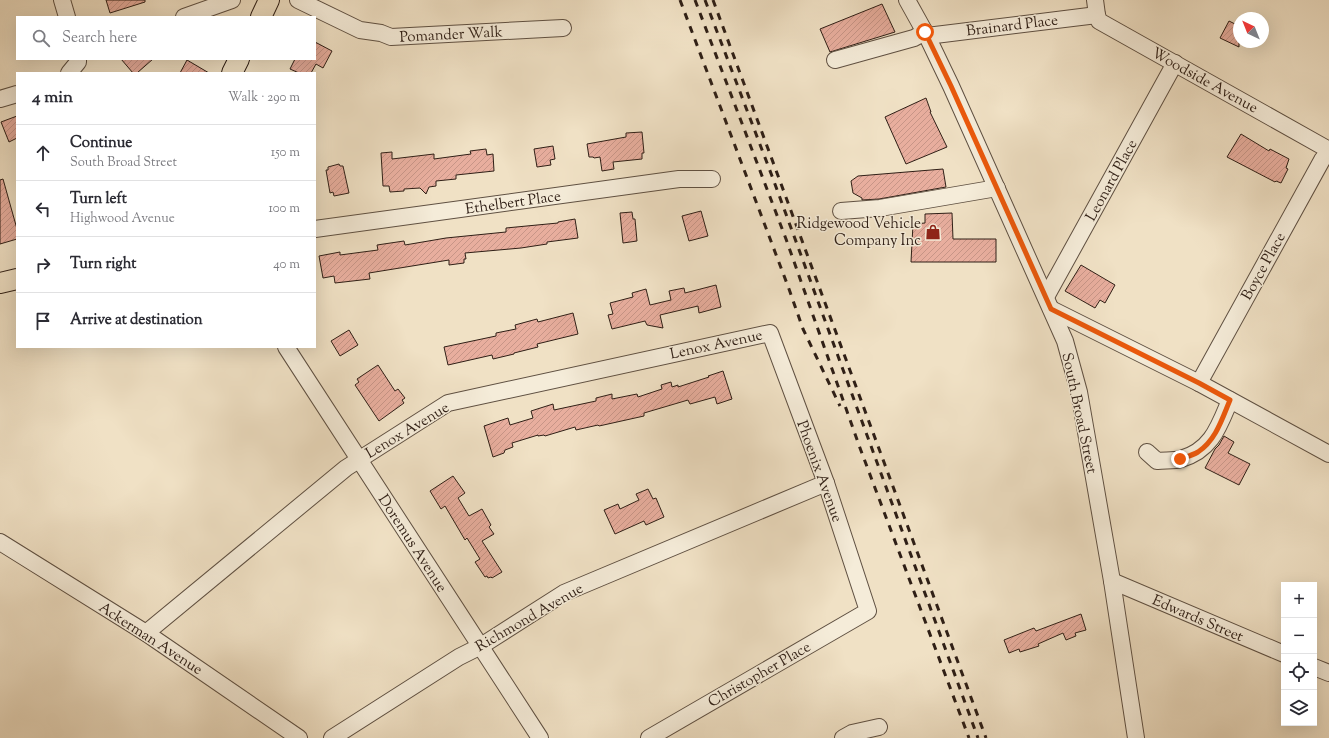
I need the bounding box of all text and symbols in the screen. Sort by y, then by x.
street label: Brainard Place [965,10,1059,43]
north arrow [1233,12,1269,48]
search box [16,16,316,60]
street label: Pomander Walk [399,22,503,49]
route start [916,23,934,41]
icon: search [30,27,52,49]
text: Search here [62,28,137,49]
street label: Woodside Avenue [1147,43,1261,119]
text: 4 min [32,86,73,110]
text: Walk · 290 m [228,89,300,107]
text: Continue [70,133,132,154]
street label: Leonard Place [1081,136,1143,225]
icon: ahead [32,142,54,164]
text: 150 m [271,144,300,162]
text: South Broad Street [70,154,177,172]
street label: Ethelbert Place [464,186,562,221]
text: Turn left [70,189,127,210]
icon: left [32,198,54,220]
text: 100 m [268,200,300,218]
text: Highwood Avenue [70,210,175,228]
place label: Ridgewood Vehicle Company Inc [797,214,921,252]
shop icon: Ridgewood Vehicle Company Inc [924,223,942,241]
street label: Boyce Place [1237,229,1292,304]
icon: right [32,254,54,276]
text: Turn right [70,254,136,275]
text: 40 m [273,256,300,274]
icon: arrive [32,310,54,332]
text: Arrive at destination [70,310,203,331]
street label: Lenox Avenue [668,325,765,366]
street label: South Broad Street [1055,351,1102,476]
street label: Lenox Avenue [362,398,454,465]
street label: Phoenix Avenue [790,418,847,525]
route end [1171,450,1189,468]
street label: Doremus Avenue [372,491,451,597]
street label: Richmond Avenue [472,579,588,658]
map controls [1281,582,1317,726]
button: + [1281,582,1317,618]
street label: Edwards Street [1149,591,1246,648]
street label: Ackerman Avenue [94,598,206,681]
button: − [1281,618,1317,654]
street label: Christopher Place [704,637,815,713]
button: locate [1281,654,1317,690]
button: layers [1281,690,1317,726]

